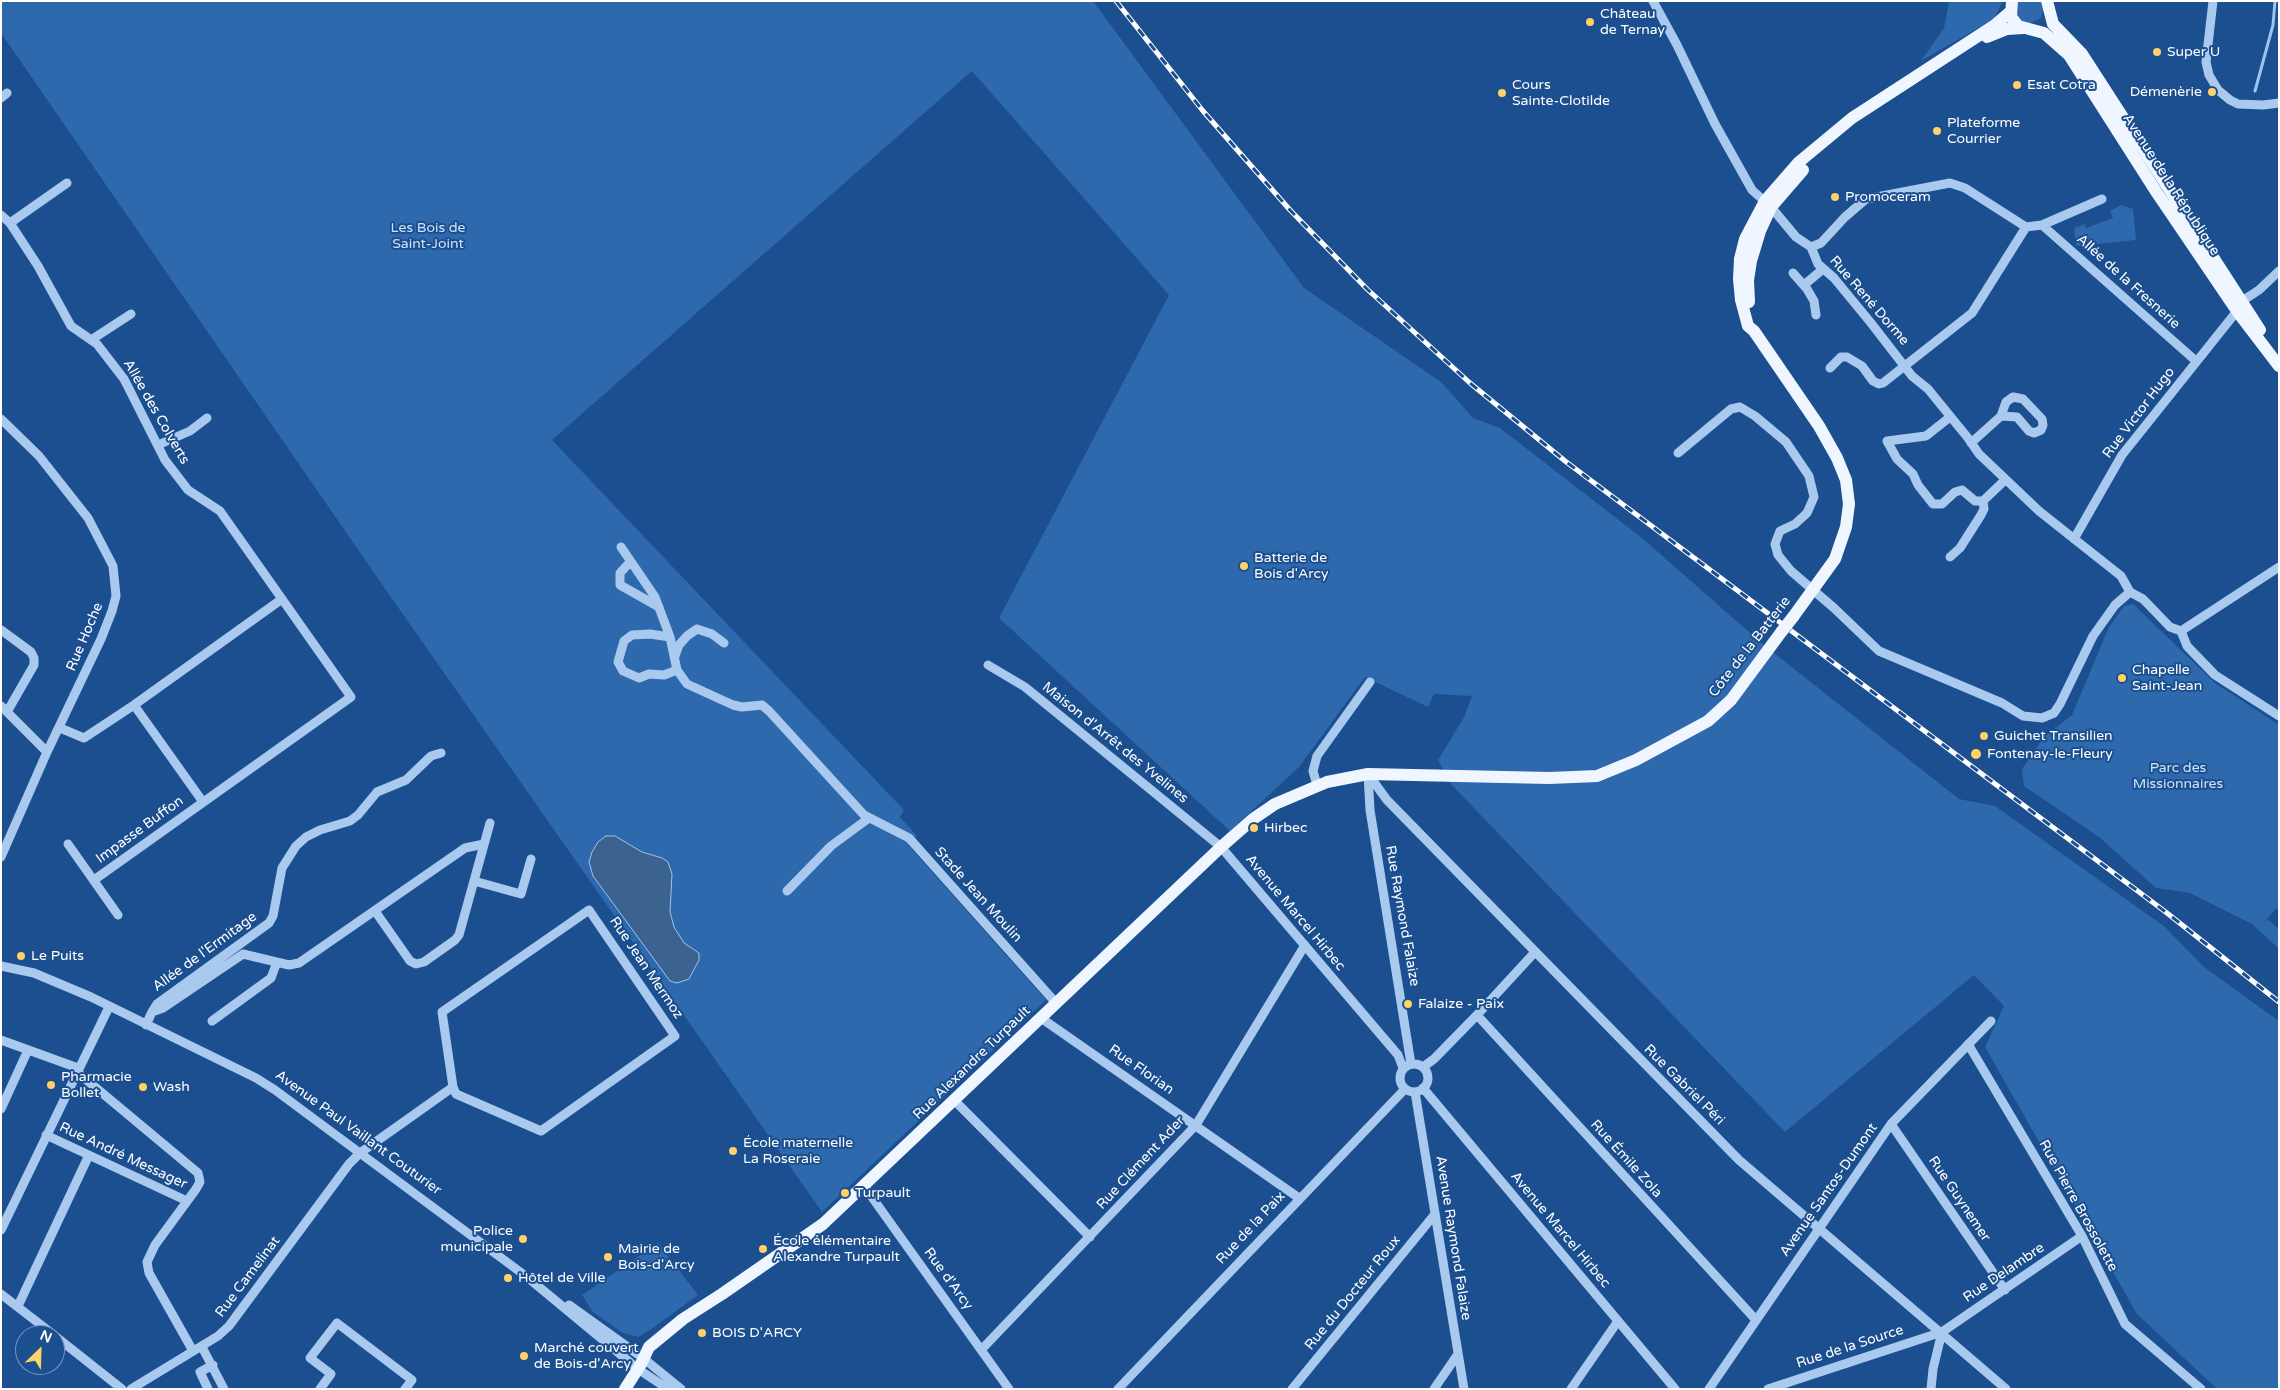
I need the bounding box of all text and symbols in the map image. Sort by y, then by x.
place label: Château de Ternay [1600,6,1665,38]
marker: Château de Ternay [1584,16,1596,28]
place label: Super U [2167,44,2220,60]
marker: Super U [2151,46,2163,58]
place label: Cours Sainte-Clotilde [1512,77,1610,110]
place label: Esat Cotra [2027,77,2096,93]
marker: Esat Cotra [2011,79,2023,91]
place label: Démenèrie [2130,84,2202,100]
marker: Démenèrie [2206,86,2218,98]
marker: Cours Sainte-Clotilde [1496,87,1508,99]
street label: Avenue de la République [2119,111,2223,259]
place label: Plateforme Courrier [1947,115,2020,148]
marker: Plateforme Courrier [1931,125,1943,137]
place label: Promoceram [1845,189,1931,205]
marker: Promoceram [1829,191,1841,203]
park label: Les Bois de Saint-Joint [390,220,466,252]
street label: Allée de la Fresnerie [2073,231,2183,333]
street label: Rue René Dorme [1826,253,1912,349]
street label: Allée des Colverts [119,357,193,467]
street label: Rue Victor Hugo [2099,364,2179,462]
place label: Batterie de Bois d'Arcy [1254,550,1328,582]
marker: Batterie de Bois d'Arcy [1238,560,1250,572]
street label: Côte de la Batterie [1706,593,1794,701]
street label: Rue Hoche [63,600,107,674]
place label: Chapelle Saint-Jean [2132,662,2202,694]
marker: Chapelle Saint-Jean [2116,672,2128,684]
street label: Maison d'Arrêt des Yvelines [1039,679,1191,807]
place label: Guichet Transilien [1994,728,2113,744]
marker: Guichet Transilien [1978,730,1990,742]
place label: Fontenay-le-Fleury [1987,746,2113,762]
marker: Fontenay-le-Fleury [1969,747,1983,761]
park label: Parc des Missionnaires [2133,760,2223,792]
street label: Impasse Buffon [93,793,187,867]
place label: Hirbec [1264,820,1307,836]
marker: Hirbec [1248,822,1260,834]
street label: Stade Jean Moulin [931,844,1025,946]
street label: Rue Raymond Falaize [1381,844,1423,988]
street label: Avenue Marcel Hirbec [1242,852,1348,974]
street label: Allée de l'Ermitage [150,909,260,995]
street label: Rue Jean Mermoz [606,914,686,1022]
place label: Le Puits [31,948,84,964]
marker: Le Puits [15,950,27,962]
place label: Falaize - Paix [1418,996,1504,1012]
marker: Falaize - Paix [1402,998,1414,1010]
street label: Rue Alexandre Turpault [910,1002,1034,1124]
street label: Rue Florian [1105,1041,1177,1099]
street label: Rue Gabriel Péri [1640,1041,1728,1129]
street label: Avenue Paul Vaillant Couturier [272,1067,444,1199]
place label: Pharmacie Bollet [61,1069,132,1102]
marker: Pharmacie Bollet [45,1079,57,1091]
place label: Wash [153,1079,190,1095]
marker: Wash [137,1081,149,1093]
street label: Rue Clément Ader [1093,1113,1189,1213]
street label: Rue Émile Zola [1587,1117,1665,1201]
street label: Rue André Messager [56,1119,190,1193]
street label: Avenue Santos-Dumont [1777,1120,1881,1260]
place label: École maternelle La Roseraie [743,1135,853,1168]
street label: Rue Pierre Brossolette [2035,1137,2121,1275]
marker: École maternelle La Roseraie [727,1145,739,1157]
street label: Rue Guynemer [1924,1153,1994,1245]
street label: Avenue Raymond Falaize [1432,1155,1474,1321]
street label: Avenue Marcel Hirbec [1507,1169,1613,1291]
place label: Turpault [855,1185,911,1201]
marker: Turpault [839,1187,851,1199]
street label: Rue de la Paix [1213,1188,1289,1268]
place label: Police municipale [441,1223,513,1256]
street label: Rue du Docteur Roux [1302,1232,1404,1354]
street label: Rue Camelinat [212,1233,284,1321]
marker: Police municipale [517,1233,529,1245]
place label: École élémentaire Alexandre Turpault [773,1233,900,1266]
street label: Rue Delambre [1960,1240,2048,1306]
place label: Mairie de Bois-d'Arcy [618,1241,694,1274]
marker: École élémentaire Alexandre Turpault [757,1243,769,1255]
street label: Rue d'Arcy [920,1245,976,1313]
marker: Mairie de Bois-d'Arcy [602,1251,614,1263]
place label: Hôtel de Ville [518,1270,605,1286]
marker: Hôtel de Ville [502,1272,514,1284]
street label: Rue de la Source [1794,1322,1906,1372]
north arrow [15,1325,65,1375]
place label: BOIS D'ARCY [712,1325,802,1341]
text: N [37,1327,54,1347]
marker: BOIS D'ARCY [696,1327,708,1339]
place label: Marché couvert de Bois-d'Arcy [534,1340,638,1372]
marker: Marché couvert de Bois-d'Arcy [518,1350,530,1362]

